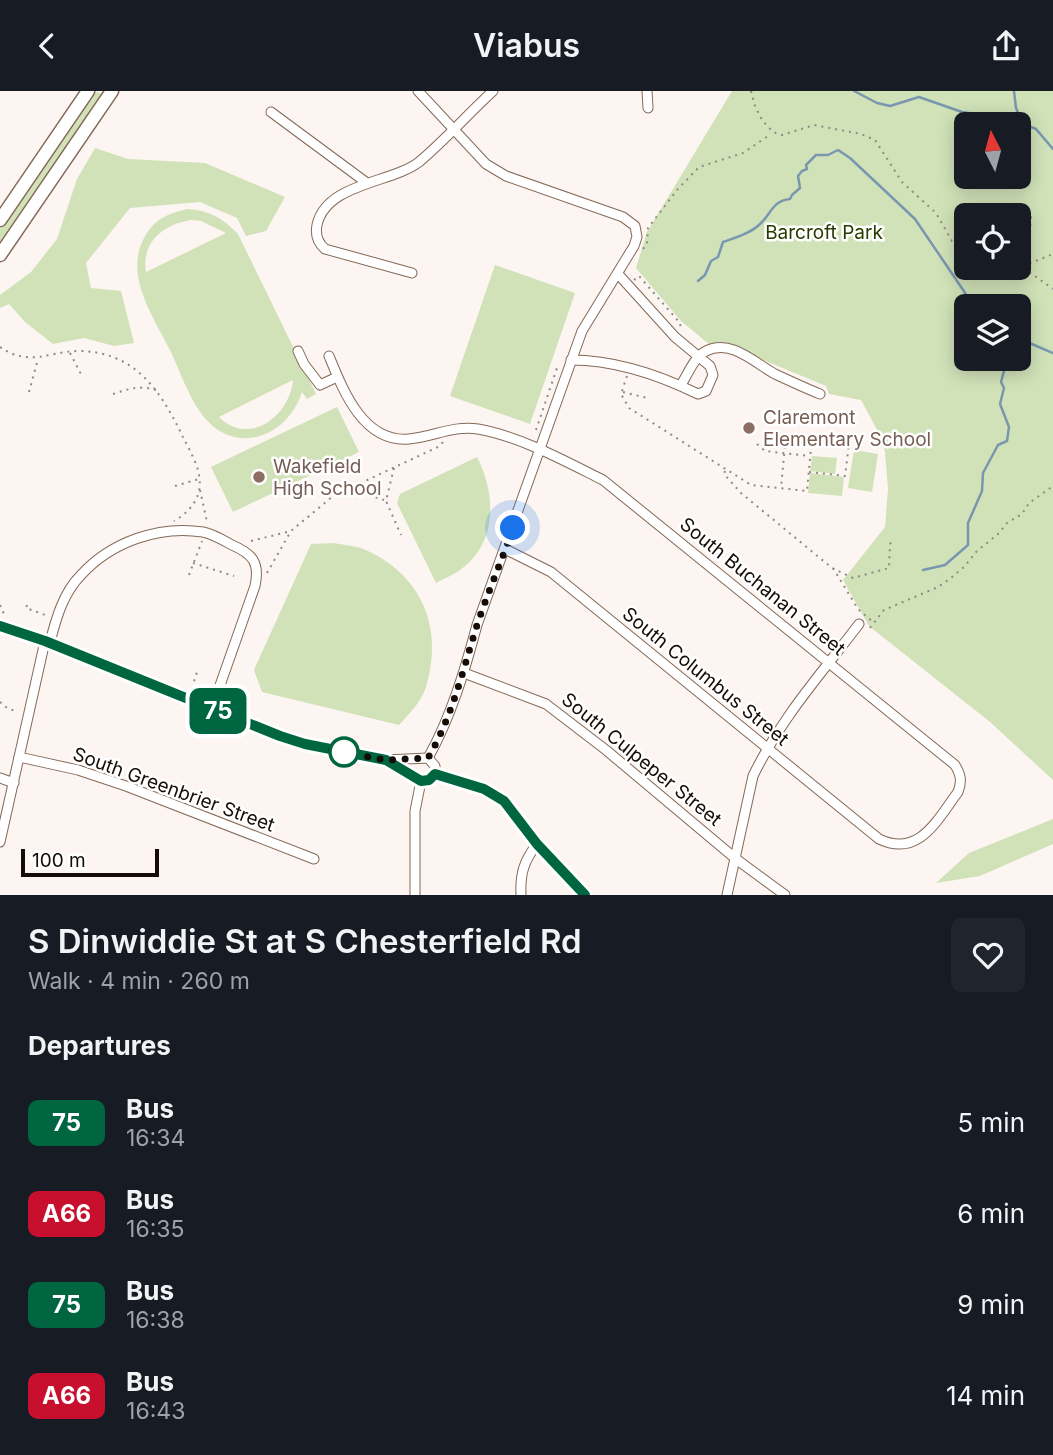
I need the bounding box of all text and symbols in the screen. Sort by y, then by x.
text: Viabus [473,26,580,65]
icon: back [28,27,66,65]
icon: share [987,27,1025,65]
north arrow [954,112,1031,189]
map controls [954,112,1031,371]
button: locate [954,203,1031,280]
park label: Barcroft Park [765,221,883,244]
button: layers [954,294,1031,371]
place label: Claremont Elementary School [763,406,931,451]
marker: Claremont Elementary School [741,420,757,436]
place label: Wakefield High School [273,455,382,500]
marker: Wakefield High School [251,469,267,485]
your location [495,510,530,545]
street label: South Buchanan Street [675,513,850,660]
street label: South Columbus Street [618,602,793,751]
line badge: 75 [186,688,249,734]
street label: South Culpeper Street [557,688,726,831]
text: 75 [203,696,233,725]
unlabelled marker [329,737,359,767]
street label: South Greenbrier Street [70,742,278,837]
scale bar [21,846,159,878]
text: 100 m [32,849,86,872]
button: heart [951,918,1025,992]
text: S Dinwiddie St at S Chesterfield Rd [28,921,582,961]
text: Walk · 4 min · 260 m [28,967,250,995]
text: Departures [28,1030,171,1061]
text: Bus [126,1093,174,1124]
text: 5 min [957,1107,1025,1138]
text: 75 [52,1108,81,1137]
text: 16:34 [126,1124,185,1152]
text: Bus [126,1184,174,1215]
text: 6 min [957,1198,1025,1229]
text: A66 [42,1199,91,1228]
text: 16:35 [126,1215,185,1243]
text: Bus [126,1275,174,1306]
text: 9 min [957,1289,1025,1320]
text: 75 [52,1290,81,1319]
text: 16:38 [126,1306,185,1334]
text: Bus [126,1366,174,1397]
text: 14 min [946,1380,1025,1411]
text: A66 [42,1381,91,1410]
text: 16:43 [126,1397,185,1425]

